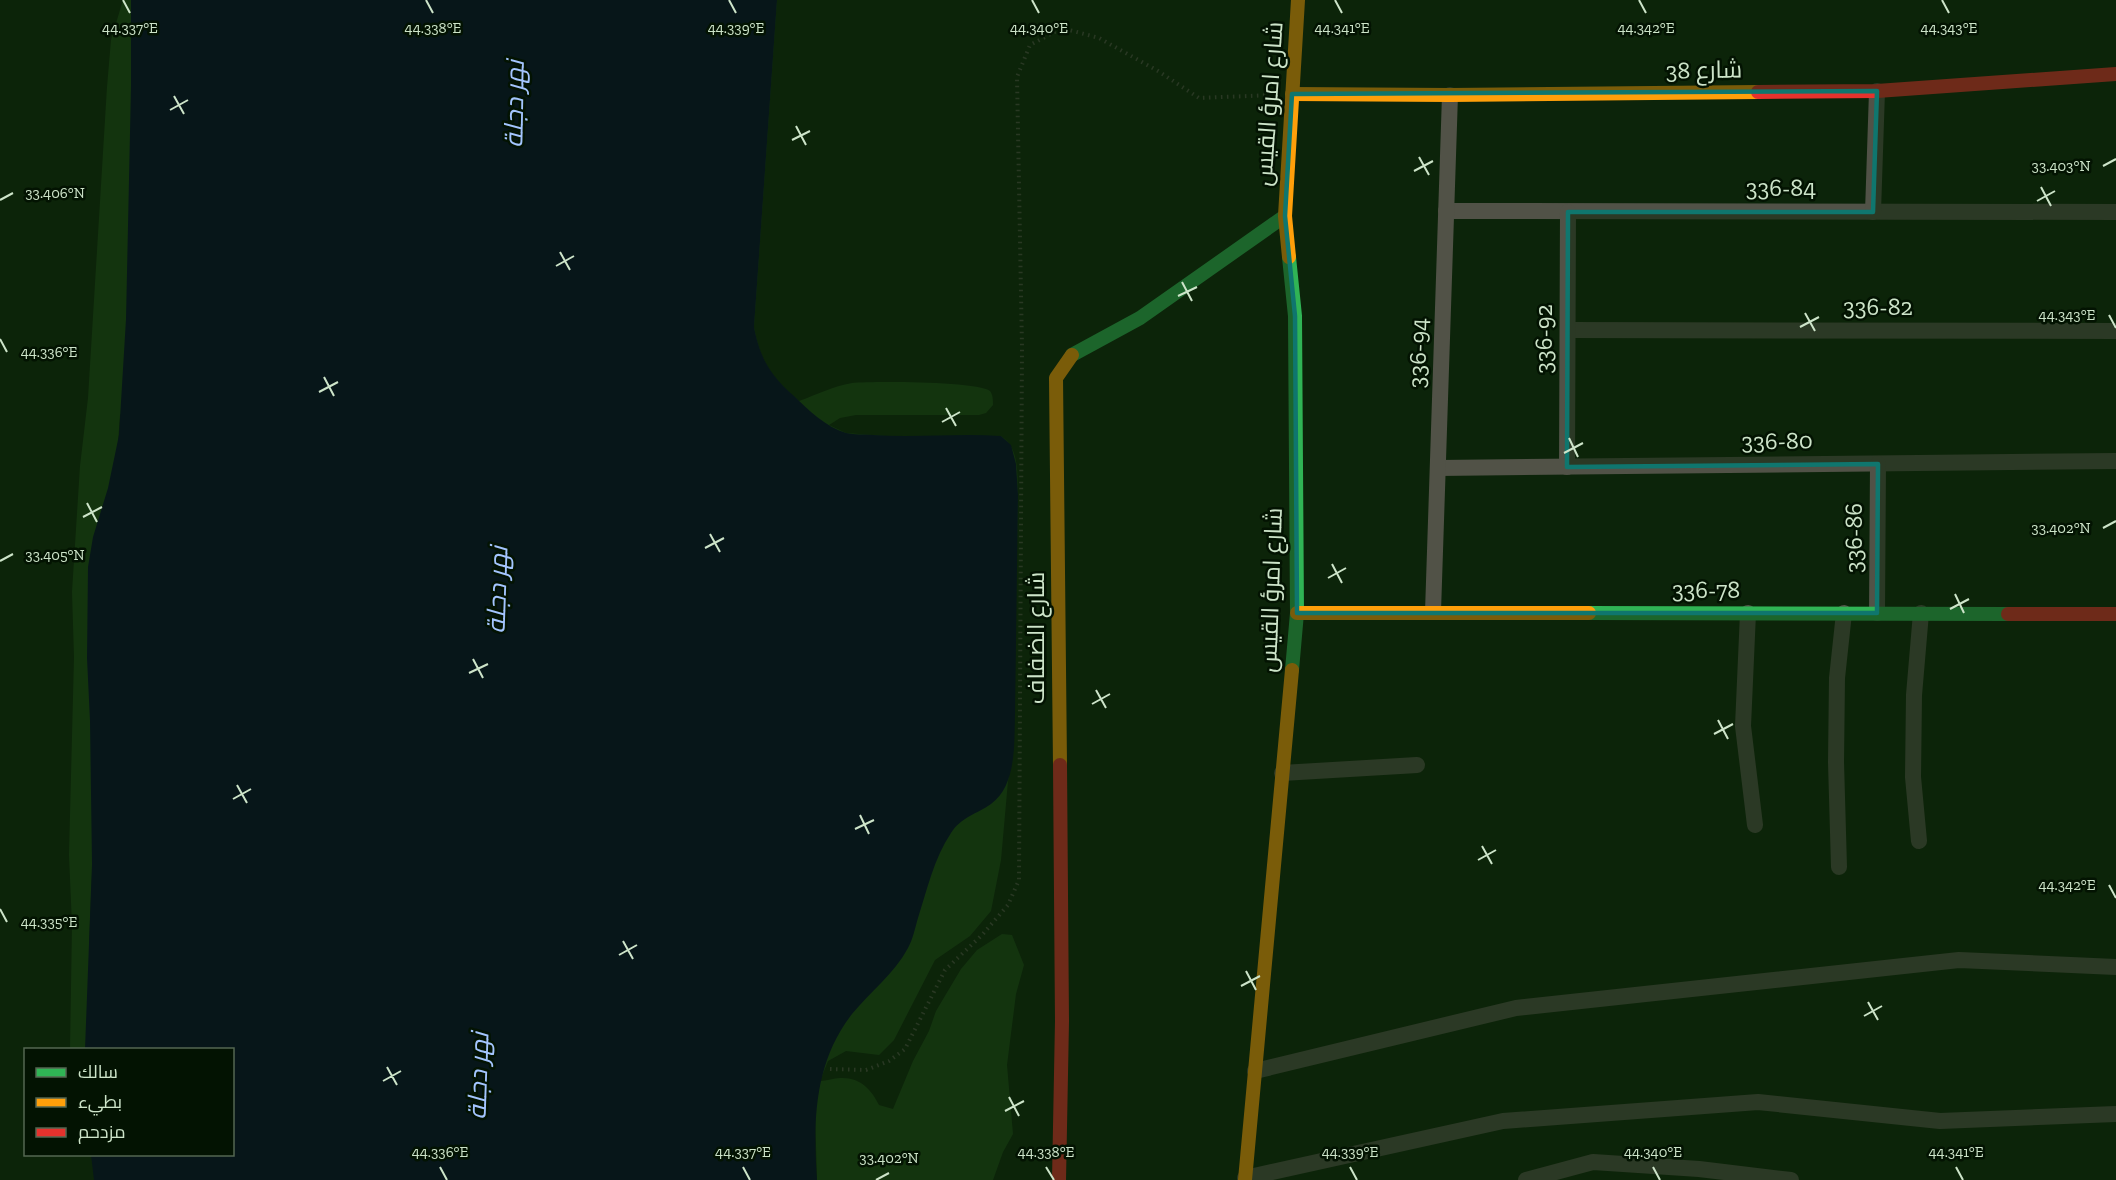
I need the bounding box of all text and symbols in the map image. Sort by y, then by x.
text: 44.337°E [102,19,158,37]
text: 44.338°E [405,19,462,37]
text: 44.339°E [708,19,765,37]
text: 44.340°E [1010,19,1068,37]
text: 44.341°E [1315,19,1370,37]
text: 44.342°E [1617,19,1675,37]
text: 44.343°E [1921,19,1978,37]
street label: شارع امرؤ القيس [1248,21,1291,187]
street label: شارع 38 [1665,54,1743,87]
water label: نهر دجلة [497,57,531,148]
text: 33.403°N [2032,157,2090,175]
street label: 336-84 [1746,173,1816,202]
text: 33.406°N [25,184,85,202]
street label: 336-82 [1843,292,1913,321]
street label: 336-92 [1529,304,1558,374]
text: 44.343°E [2039,306,2096,324]
street label: 336-94 [1402,317,1433,389]
text: 44.336°E [21,343,78,361]
street label: 336-80 [1741,425,1813,456]
street label: 336-86 [1839,503,1868,573]
street label: شارع امرؤ القيس [1253,507,1290,673]
text: 33.402°N [2031,519,2091,537]
water label: نهر دجلة [479,543,515,634]
text: 33.405°N [25,546,85,564]
street label: شارع الضفاف [1021,572,1052,704]
street label: 336-78 [1672,575,1740,604]
text: 44.342°E [2038,876,2096,894]
text: 44.335°E [21,913,77,931]
water label: نهر دجلة [460,1029,496,1120]
legend [24,1048,234,1156]
text: سالك [78,1061,118,1083]
text: بطيء [78,1091,122,1116]
text: مزدحم [78,1121,126,1144]
text: 44.336°E [412,1143,469,1161]
text: 44.337°E [715,1143,771,1161]
text: 44.338°E [1018,1143,1075,1161]
text: 44.339°E [1322,1143,1379,1161]
text: 44.340°E [1624,1143,1682,1161]
text: 44.341°E [1929,1143,1984,1161]
text: 33.402°N [859,1149,919,1167]

